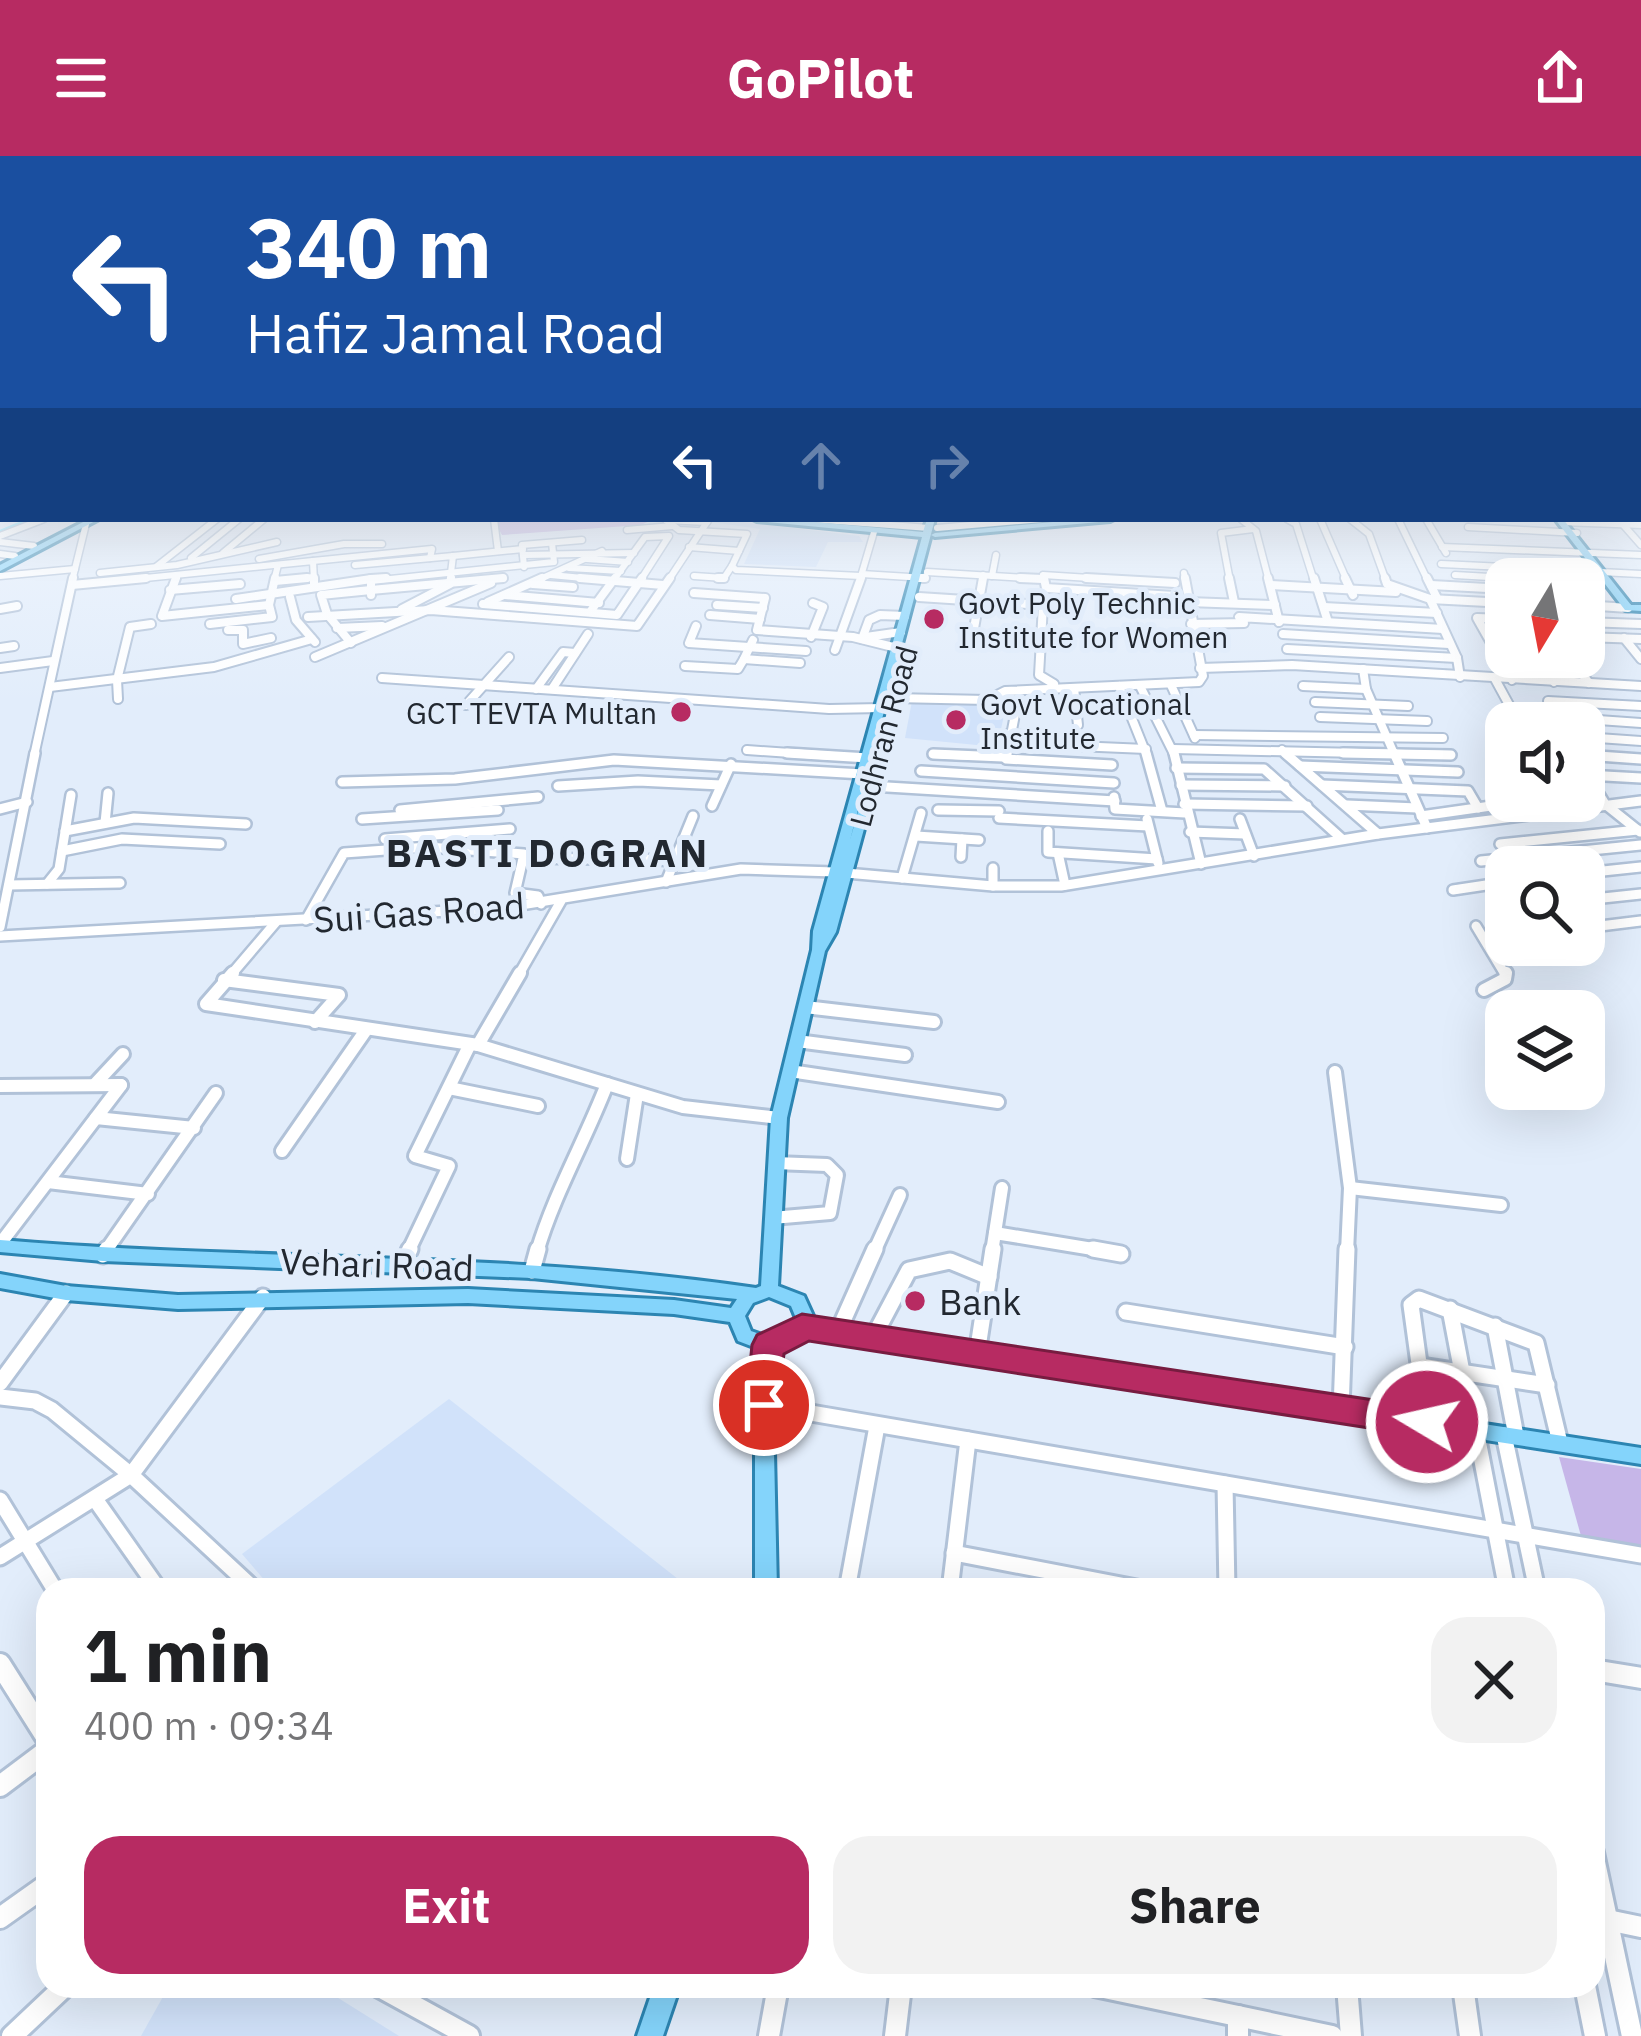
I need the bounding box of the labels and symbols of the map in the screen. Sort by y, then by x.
north arrow [1485,558,1605,678]
place label: Govt Poly Technic Institute for Women [958,583,1228,656]
marker: Govt Poly Technic Institute for Women [921,606,947,632]
street label: Lodhran Road [840,641,926,831]
place label: Govt Vocational Institute [980,684,1191,757]
place label: GCT TEVTA Multan [406,693,657,732]
marker: GCT TEVTA Multan [668,699,694,725]
marker: Govt Vocational Institute [943,707,969,733]
district label: BASTI DOGRAN [386,827,710,878]
street label: Sui Gas Road [312,881,526,943]
street label: Vehari Road [279,1237,475,1291]
place label: Bank [939,1278,1021,1325]
marker: Bank [902,1288,928,1314]
pin [713,1354,815,1456]
position arrow [1364,1359,1490,1485]

